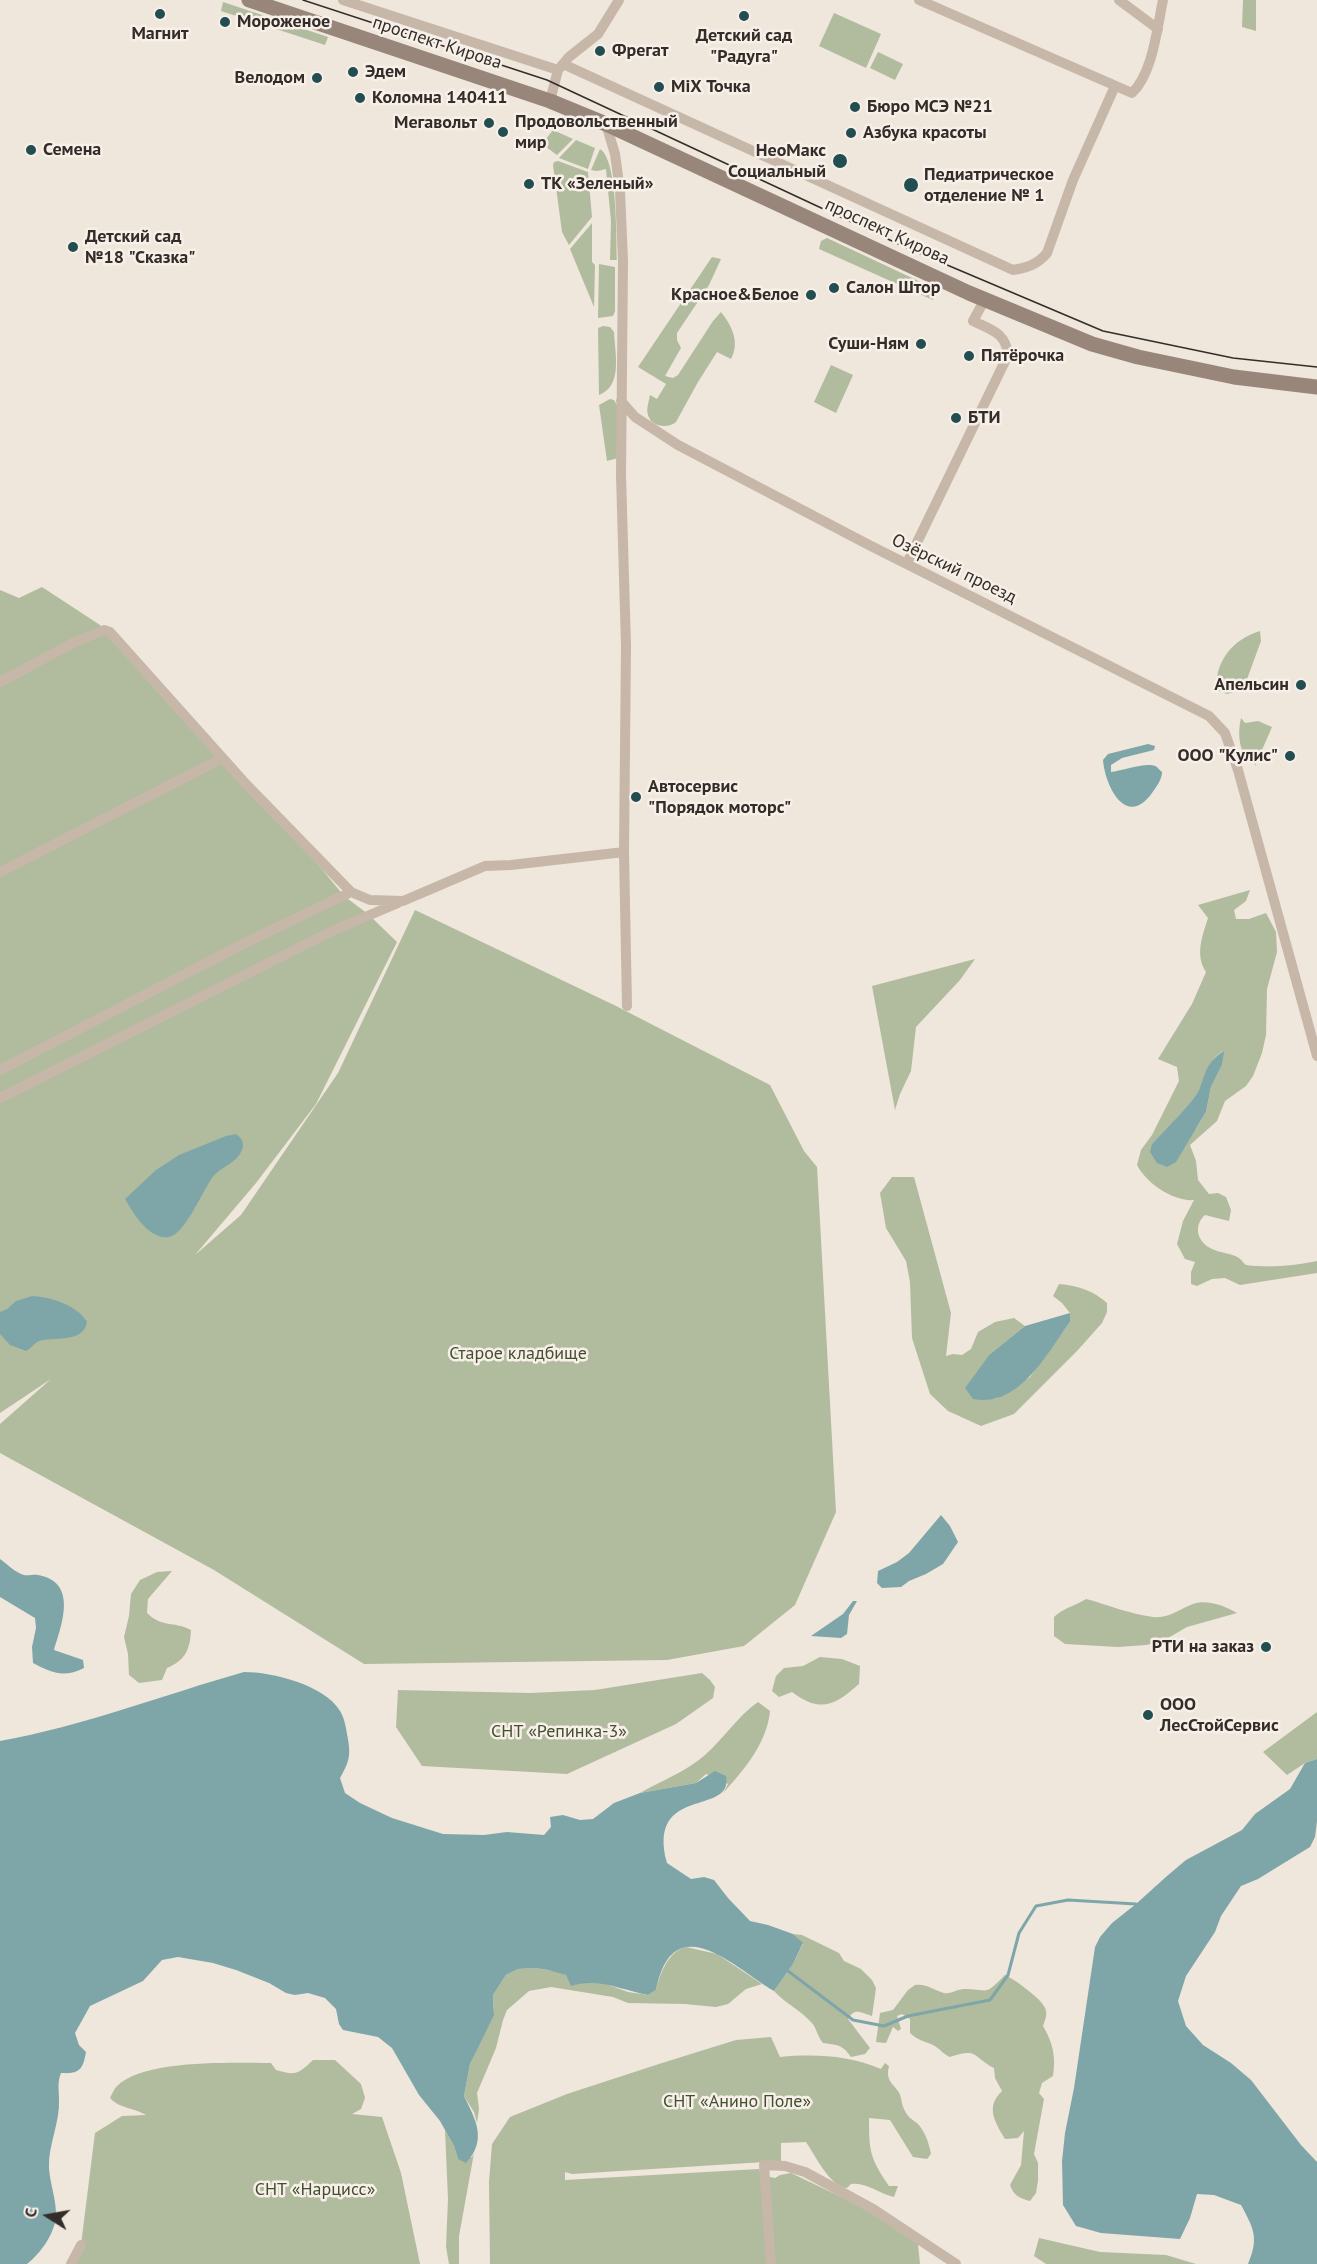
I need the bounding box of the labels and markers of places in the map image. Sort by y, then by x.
marker: Магнит [153,7,167,21]
marker: Детский сад "Радуга" [737,9,751,23]
place label: Мороженое [237,11,330,33]
marker: Мороженое [218,15,232,29]
place label: Магнит [131,23,189,45]
place label: Детский сад "Радуга" [696,25,792,68]
place label: Фрегат [612,40,669,62]
marker: Фрегат [593,44,607,58]
place label: Эдем [365,61,406,83]
marker: Эдем [346,65,360,79]
place label: Велодом [235,67,305,89]
marker: Велодом [310,71,324,85]
place label: MiX Точка [671,76,751,98]
marker: MiX Точка [652,80,666,94]
place label: Коломна 140411 [372,87,508,109]
marker: Коломна 140411 [353,91,367,105]
place label: Бюро МСЭ №21 [867,96,993,118]
marker: Бюро МСЭ №21 [848,100,862,114]
place label: Продовольственный мир [515,111,678,154]
place label: Мегавольт [394,112,477,134]
marker: Мегавольт [482,116,496,130]
place label: Азбука красоты [863,122,987,144]
marker: Продовольственный мир [496,125,510,139]
marker: Азбука красоты [844,126,858,140]
place label: Семена [43,139,101,161]
place label: НеоМакс Социальный [728,140,826,182]
marker: Семена [24,143,38,157]
marker: НеоМакс Социальный [831,152,849,170]
place label: Педиатрическое отделение № 1 [924,164,1054,207]
place label: ТК «Зеленый» [541,173,653,195]
marker: Педиатрическое отделение № 1 [902,176,920,194]
marker: ТК «Зеленый» [522,177,536,191]
place label: Детский сад №18 "Сказка" [85,226,196,268]
marker: Детский сад №18 "Сказка" [66,240,80,254]
place label: Салон Штор [846,277,940,299]
marker: Салон Штор [827,281,841,295]
place label: Красное&Белое [671,284,799,306]
marker: Красное&Белое [804,288,818,302]
place label: Суши-Ням [828,333,909,355]
marker: Суши-Ням [914,337,928,351]
place label: Пятёрочка [981,345,1064,367]
marker: Пятёрочка [962,349,976,363]
place label: БТИ [968,407,1000,429]
marker: БТИ [949,411,963,425]
place label: Апельсин [1214,674,1289,696]
marker: Апельсин [1294,678,1308,692]
place label: ООО "Кулис" [1177,745,1278,767]
marker: ООО "Кулис" [1283,749,1297,763]
place label: Автосервис "Порядок моторс" [648,776,791,818]
marker: Автосервис "Порядок моторс" [629,790,643,804]
place label: РТИ на заказ [1152,1636,1254,1658]
marker: РТИ на заказ [1259,1640,1273,1654]
place label: ООО ЛесСтойСервис [1160,1694,1279,1736]
marker: ООО ЛесСтойСервис [1141,1708,1155,1722]

